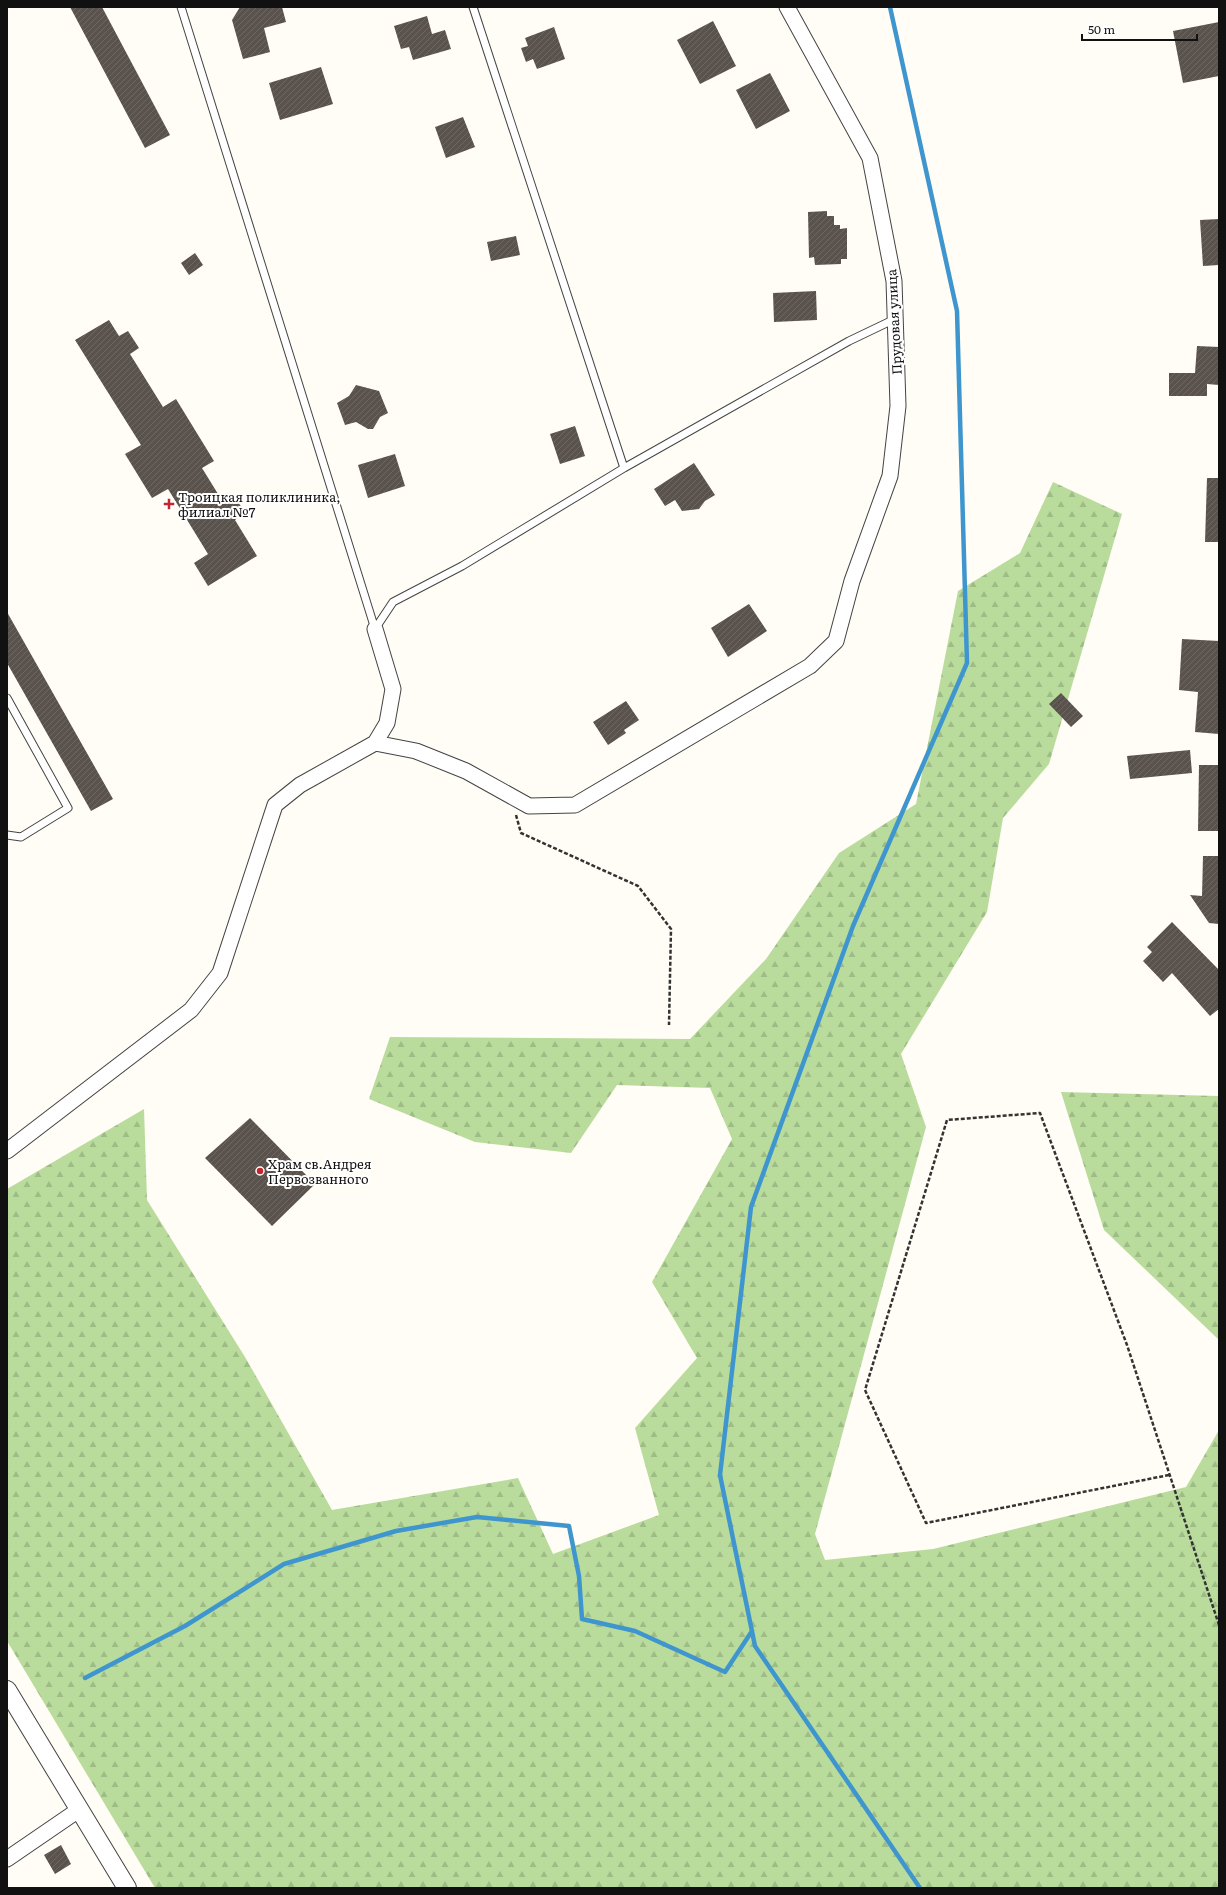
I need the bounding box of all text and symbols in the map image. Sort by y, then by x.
scale bar [1082,16,1197,42]
text: 50 m [1088,20,1115,38]
street label: Прудовая улица [881,269,906,375]
place label: Троицкая поликлиника, филиал №7 [178,487,340,521]
marker: Троицкая поликлиника, филиал №7 [163,498,175,510]
place label: Храм св.Андрея Первозванного [268,1154,372,1188]
marker: Храм св.Андрея Первозванного [255,1166,265,1176]

